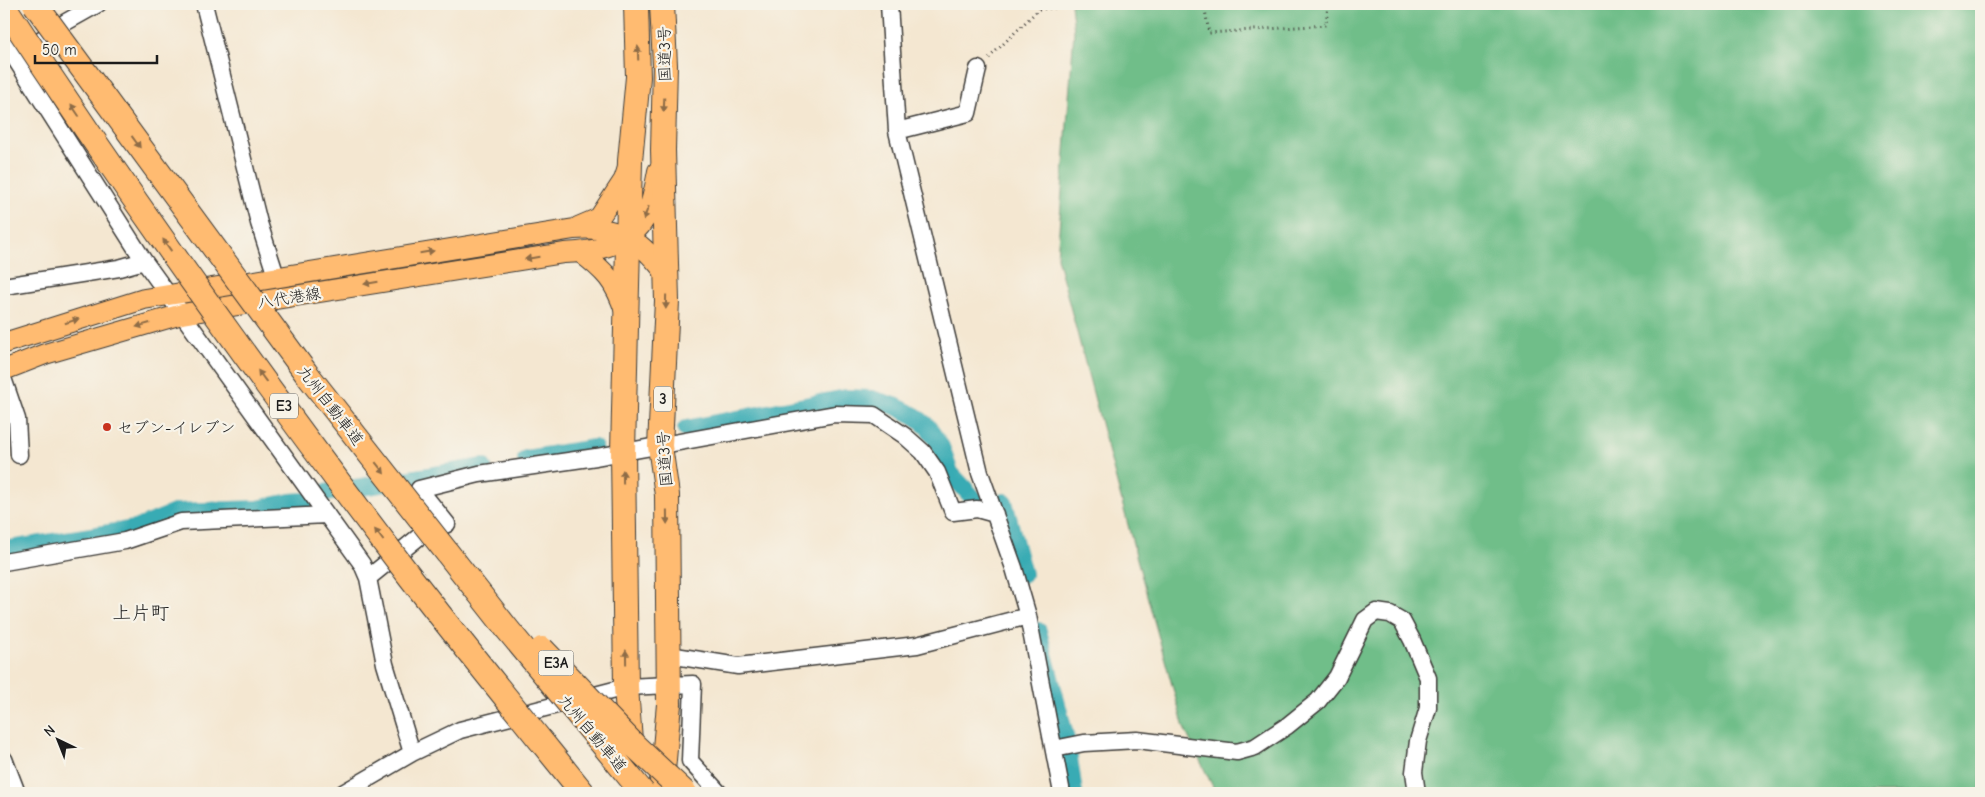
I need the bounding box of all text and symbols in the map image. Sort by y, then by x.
street label: 国道3号 [656,26,674,82]
scale bar [35,32,158,64]
text: 50 m [42,41,77,59]
one-way arrow [633,45,641,61]
one-way arrow [660,97,668,113]
one-way arrow [70,104,80,117]
one-way arrow [131,135,141,149]
one-way arrow [642,206,649,221]
one-way arrow [162,238,172,251]
one-way arrow [420,248,436,256]
one-way arrow [523,254,539,262]
one-way arrow [363,280,379,288]
street label: 八代港線 [256,284,322,312]
one-way arrow [662,295,670,311]
one-way arrow [65,317,80,325]
one-way arrow [135,322,150,330]
street label: 九州自動車道 [294,362,367,449]
one-way arrow [257,369,267,383]
road number: 3 [654,386,672,412]
road number: E3 [270,394,298,418]
place label: セブン-イレブン [117,419,235,437]
marker: セブン-イレブン [101,421,113,433]
street label: 国道3号 [654,430,676,488]
one-way arrow [375,461,386,474]
one-way arrow [619,469,627,485]
one-way arrow [663,509,671,525]
one-way arrow [374,528,384,542]
district label: 上片町 [112,602,170,624]
one-way arrow [621,649,629,665]
road number: E3A [538,650,574,676]
street label: 九州自動車道 [554,691,630,776]
north arrow [32,714,82,764]
text: N [40,722,59,740]

